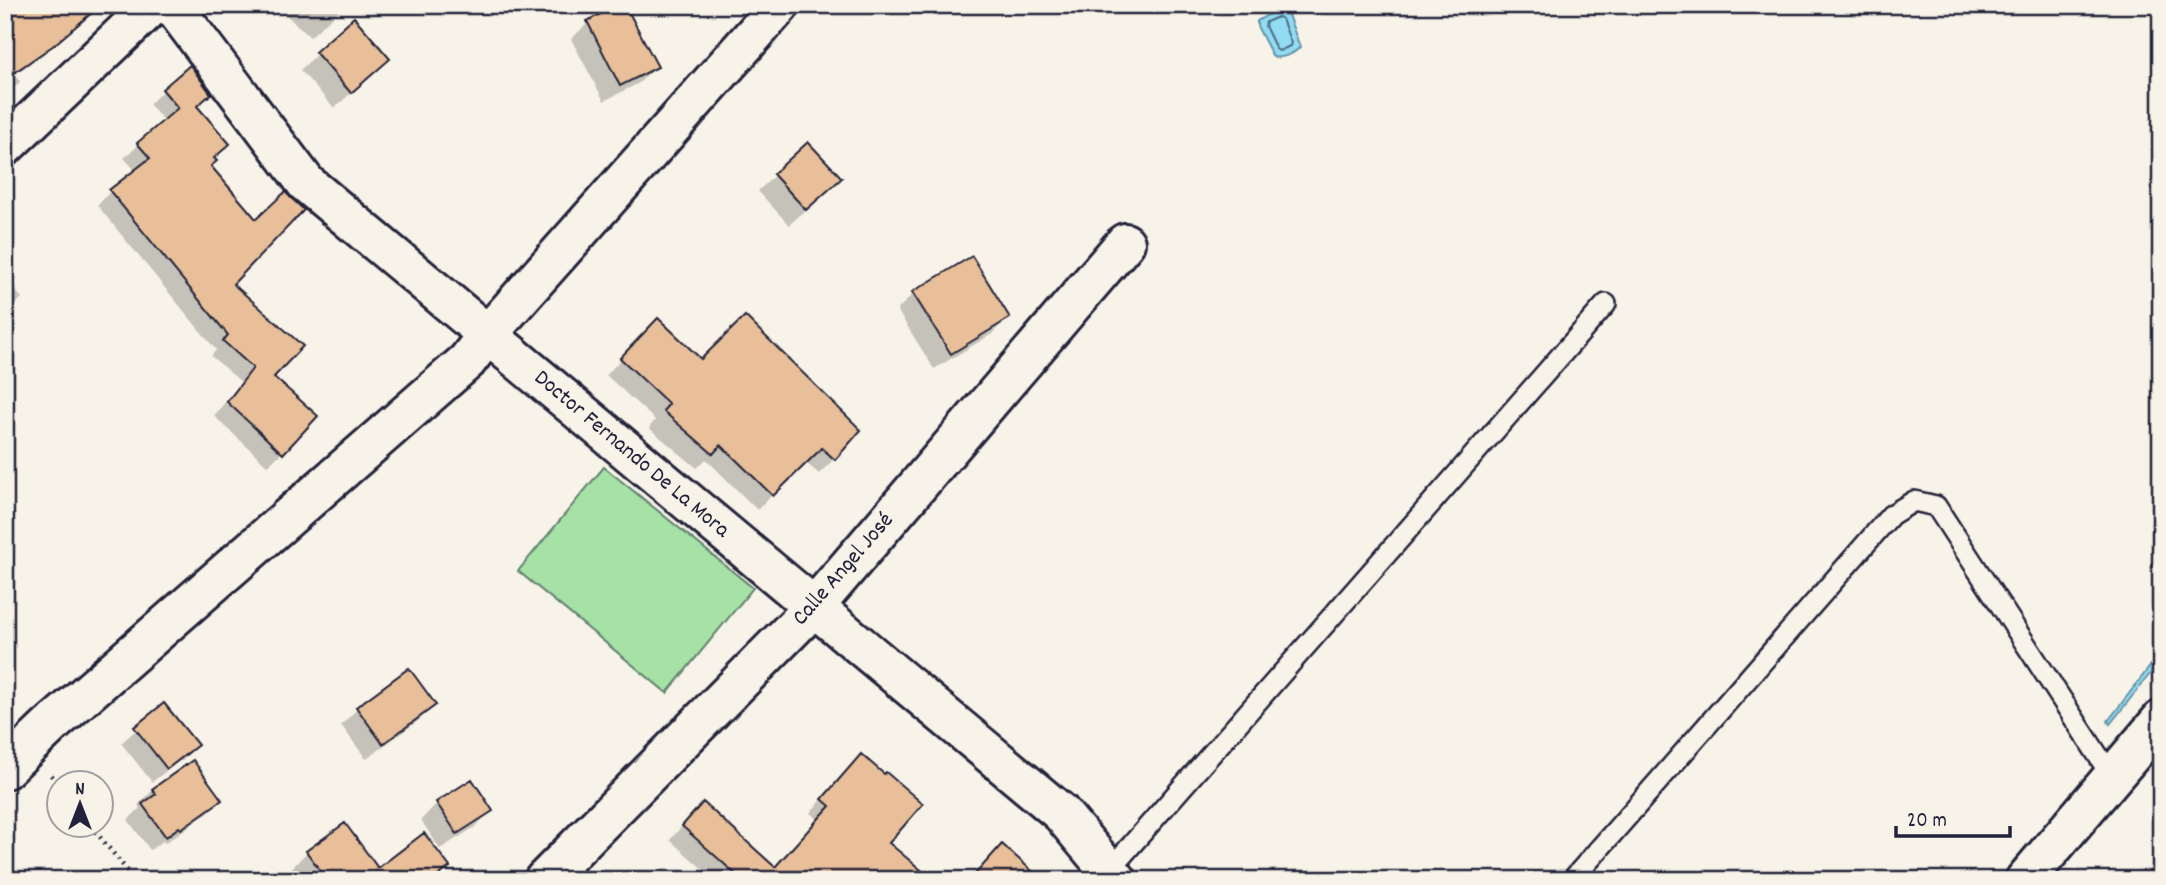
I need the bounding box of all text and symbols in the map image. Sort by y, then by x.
street label: Doctor Fernando De La Mora [526,363,737,548]
street label: Calle Angel José [785,506,903,634]
north arrow [46,770,116,840]
text: N [75,777,85,804]
scale bar [1896,794,2010,838]
text: 20 m [1907,807,1947,837]

